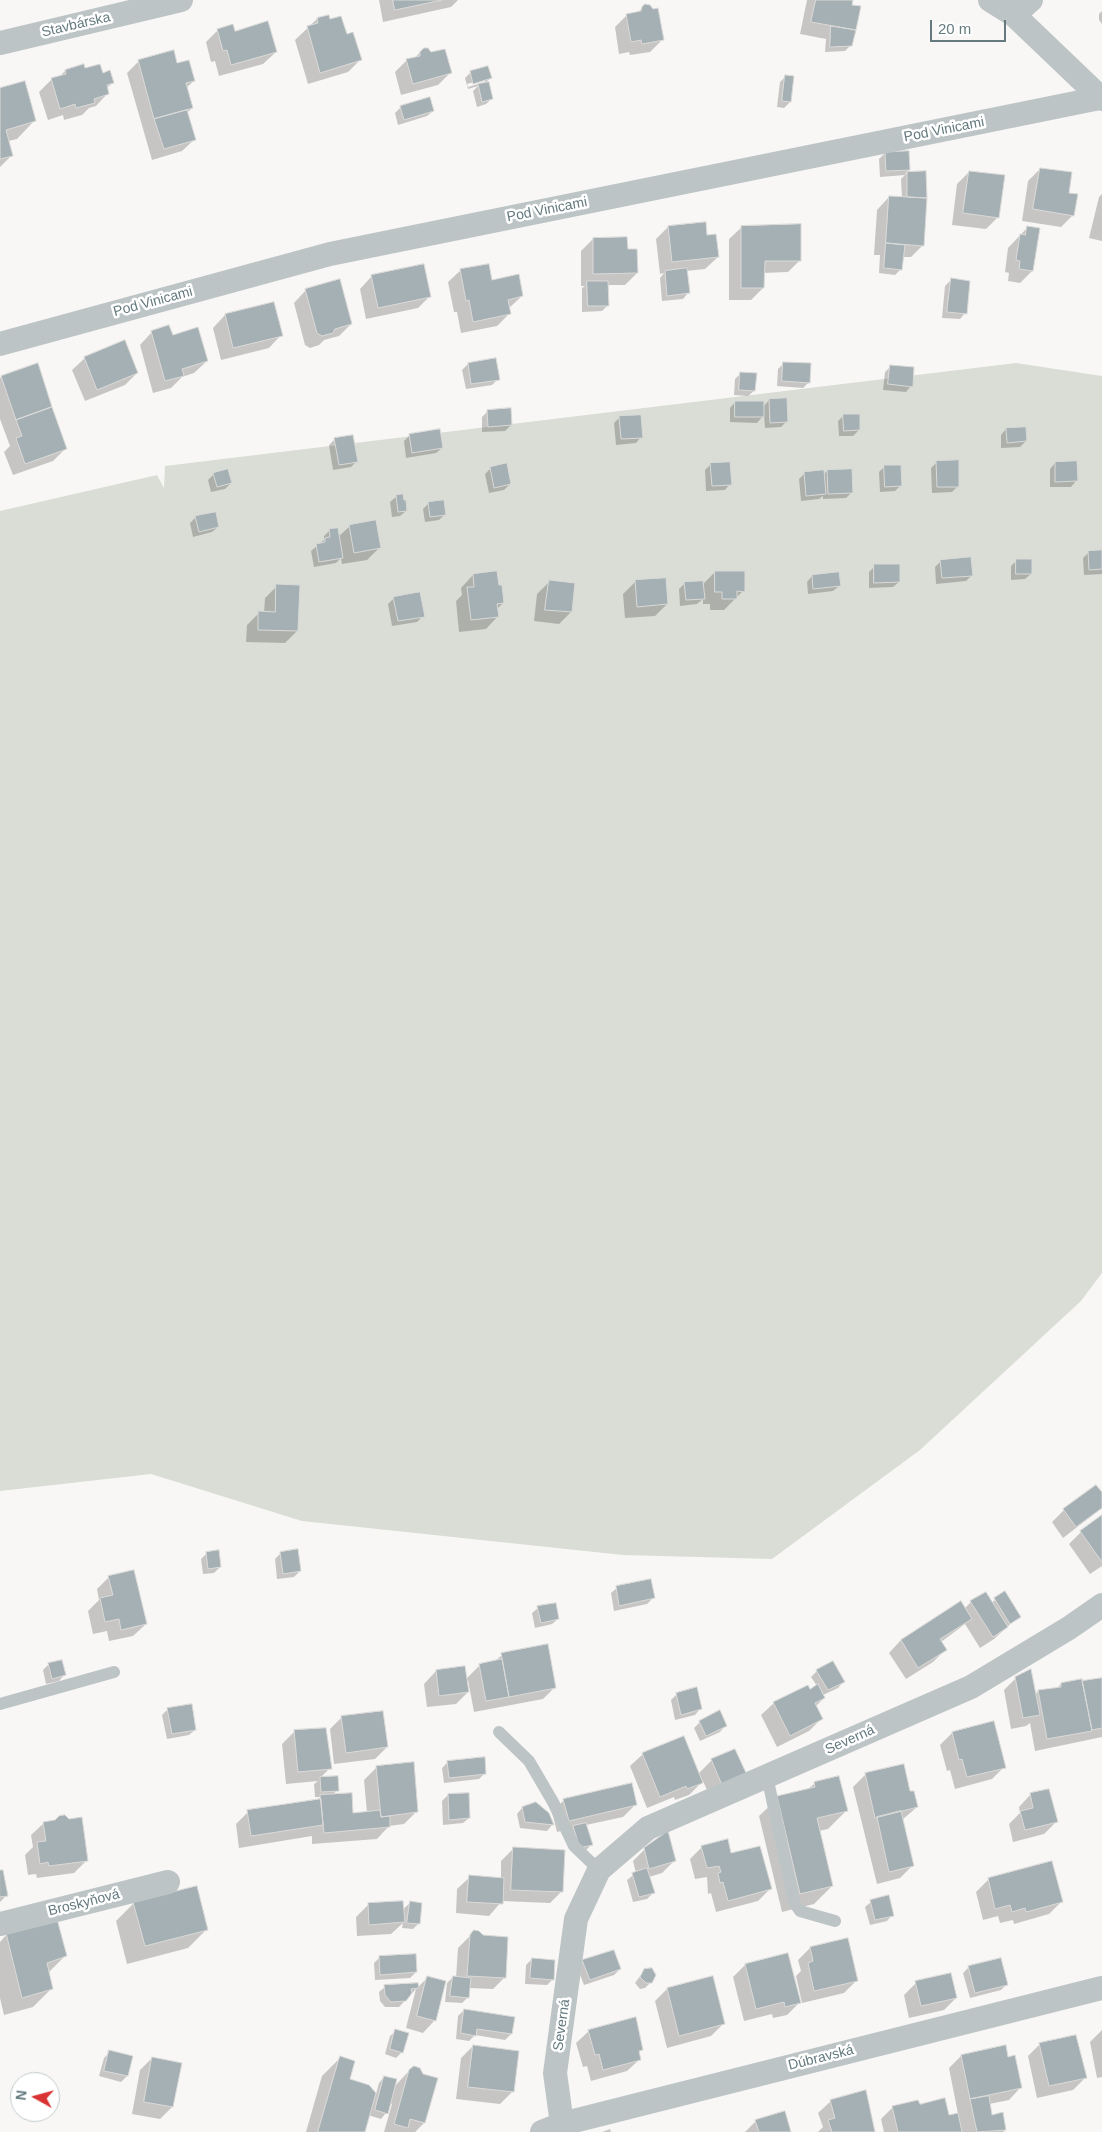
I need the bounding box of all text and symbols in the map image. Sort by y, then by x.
street label: Stavbárska [40,9,112,41]
scale bar [932,10,1008,42]
text: 20 m [938,20,971,37]
street label: Pod Vinicami [902,114,986,146]
street label: Pod Vinicami [505,194,589,226]
street label: Pod Vinicami [111,283,195,321]
street label: Severná [823,1722,877,1758]
street label: Broskyňová [46,1886,122,1920]
street label: Severná [550,1998,574,2052]
street label: Dúbravská [787,2042,855,2074]
north arrow [10,2072,60,2122]
text: N [13,2089,30,2101]

